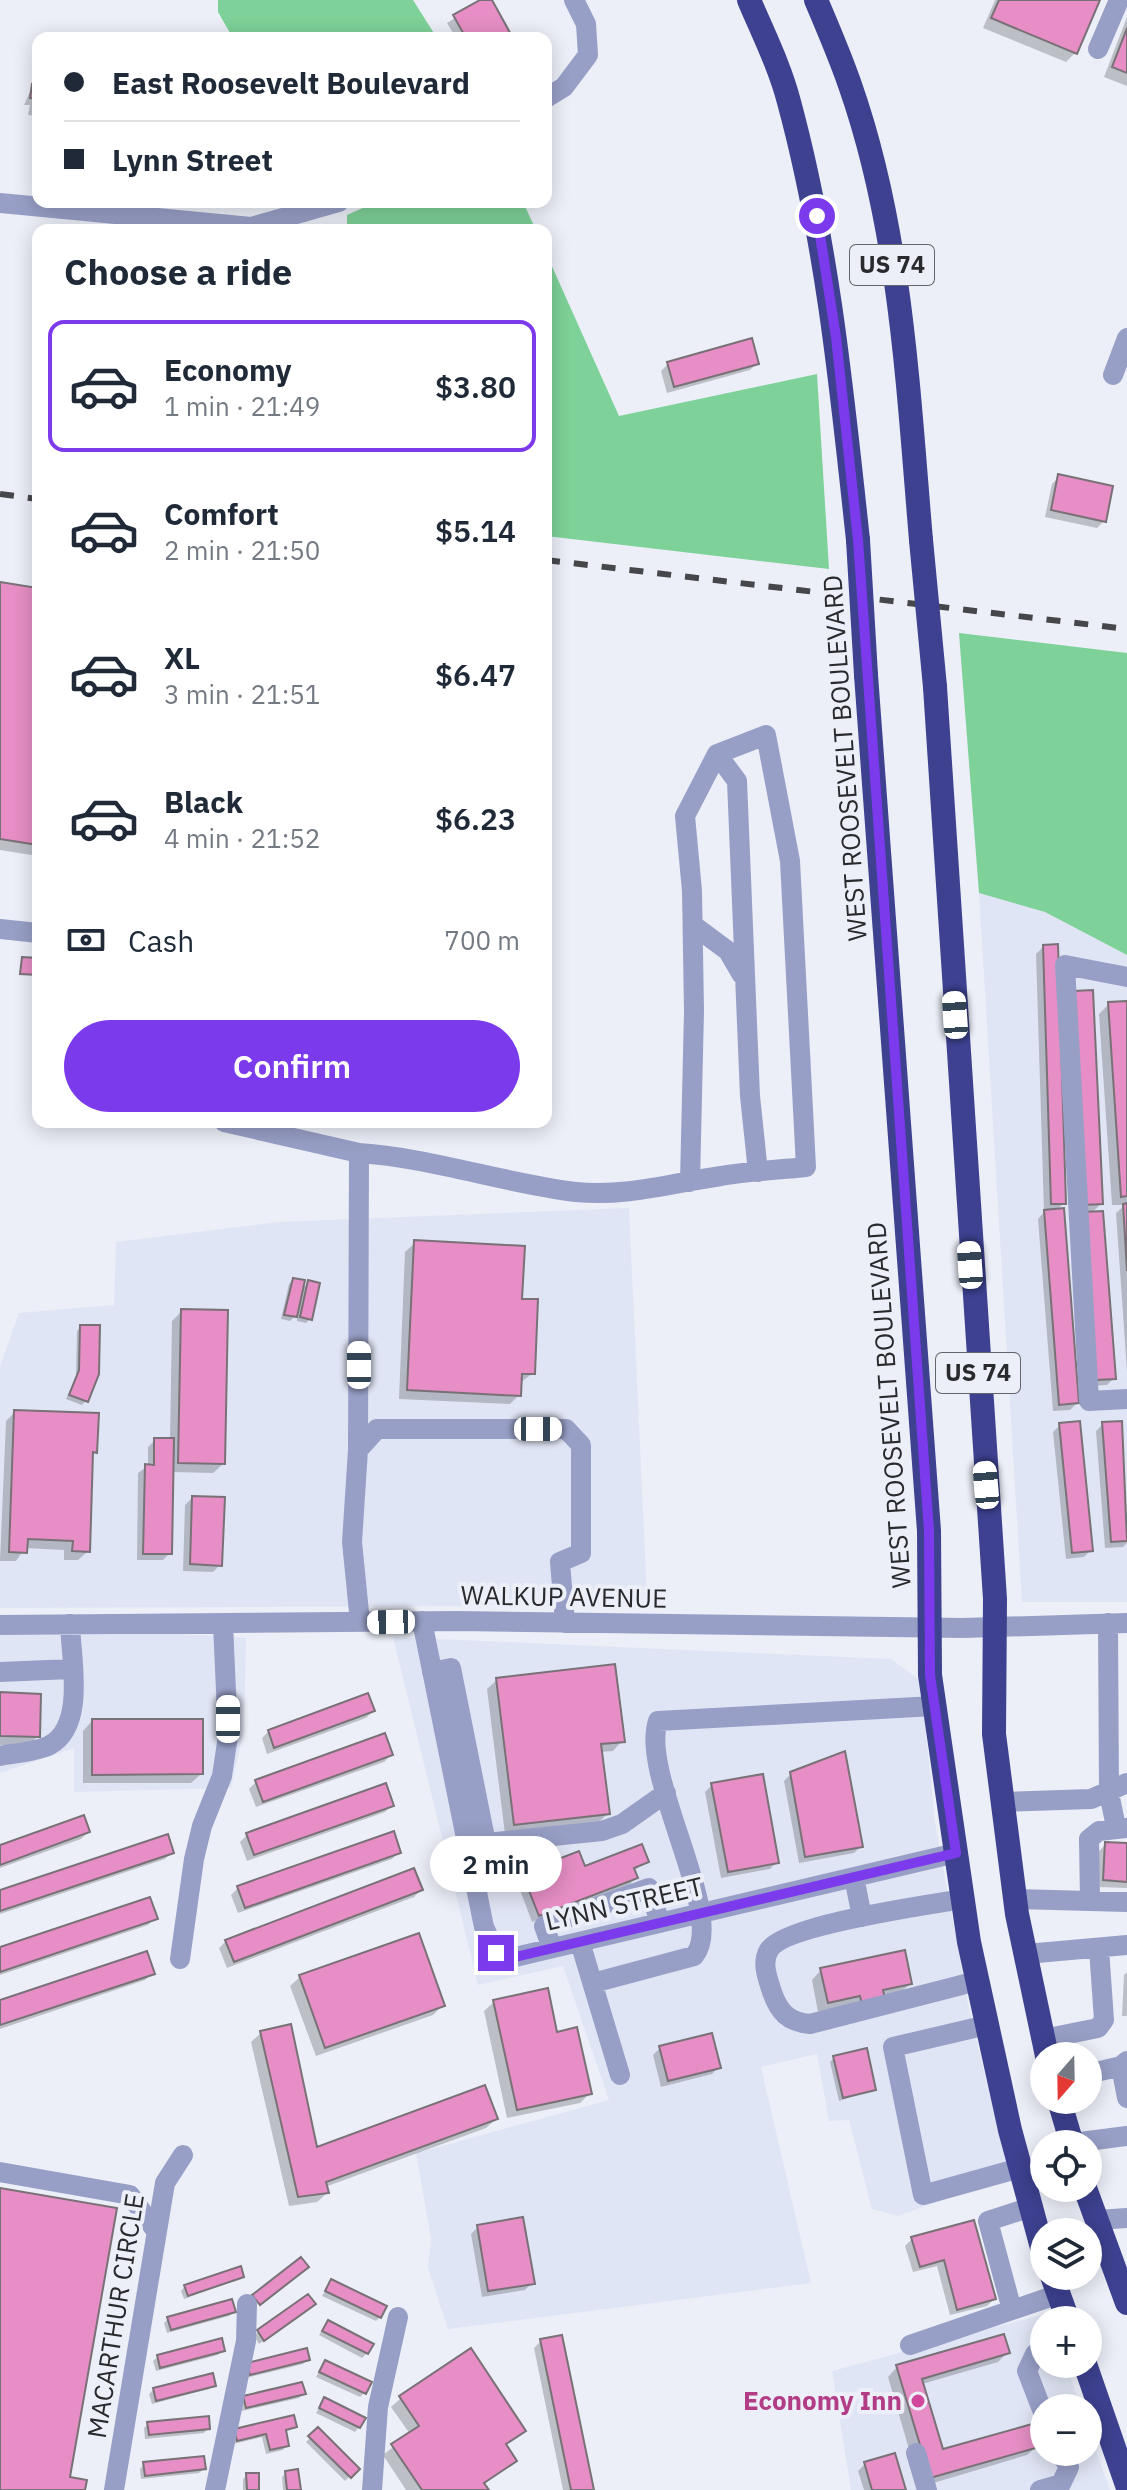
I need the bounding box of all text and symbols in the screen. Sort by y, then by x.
text: East Roosevelt Boulevard [112,63,470,102]
text: Lynn Street [112,140,273,179]
route start [799,198,835,234]
road number: US 74 [850,245,934,285]
text: Choose a ride [64,248,292,295]
icon: car [68,350,140,422]
text: Economy [164,350,292,389]
text: $3.80 [435,367,516,406]
text: 1 min · 21:49 [164,389,320,423]
icon: car [68,494,140,566]
text: Comfort [164,494,279,533]
text: $5.14 [435,511,516,550]
text: 2 min · 21:50 [164,533,320,567]
street label: WEST ROOSEVELT BOULEVARD [814,574,874,942]
icon: car [68,638,140,710]
text: XL [164,638,200,677]
text: $6.47 [435,655,516,694]
text: 3 min · 21:51 [164,677,320,711]
icon: car [68,782,140,854]
text: Black [164,782,243,821]
text: $6.23 [435,799,516,838]
text: 4 min · 21:52 [164,821,320,855]
icon: cash [64,918,108,962]
text: Cash [128,921,194,960]
text: 700 m [444,923,520,957]
car [941,990,969,1040]
button: Confirm [64,1020,520,1112]
street label: WEST ROOSEVELT BOULEVARD [858,1221,918,1589]
car [956,1240,984,1290]
car [347,1341,371,1389]
road number: US 74 [936,1353,1020,1393]
car [514,1417,562,1441]
car [972,1460,1000,1510]
street label: WALKUP AVENUE [460,1577,668,1615]
car [367,1610,415,1634]
car [216,1695,240,1743]
callout: 2 min [430,1837,562,1893]
text: 2 min [462,1847,530,1881]
street label: LYNN STREET [542,1868,706,1938]
route end [478,1935,514,1971]
north arrow [1030,2042,1102,2114]
map controls [1030,2042,1102,2466]
button: locate [1030,2130,1102,2202]
street label: MACARTHUR CIRCLE [79,2191,151,2441]
button: layers [1030,2218,1102,2290]
button: + [1030,2306,1102,2378]
place label: Economy Inn [743,2383,902,2417]
marker: Economy Inn [909,2392,927,2410]
button: − [1030,2394,1102,2466]

